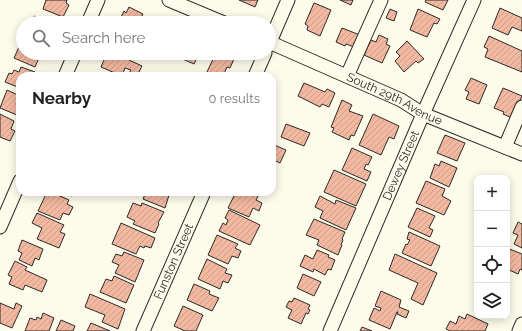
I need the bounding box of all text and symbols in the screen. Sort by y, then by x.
search box [16,16,276,60]
icon: search [30,27,52,49]
text: Search here [62,29,145,47]
street label: South 29th Avenue [345,70,444,128]
text: Nearby [32,88,91,108]
text: 0 results [209,91,260,106]
street label: Dewey Street [380,129,422,203]
map controls [474,175,510,319]
button: + [474,175,510,211]
button: − [474,211,510,247]
street label: Funston Street [151,221,196,301]
button: locate [474,247,510,283]
button: layers [474,283,510,319]

